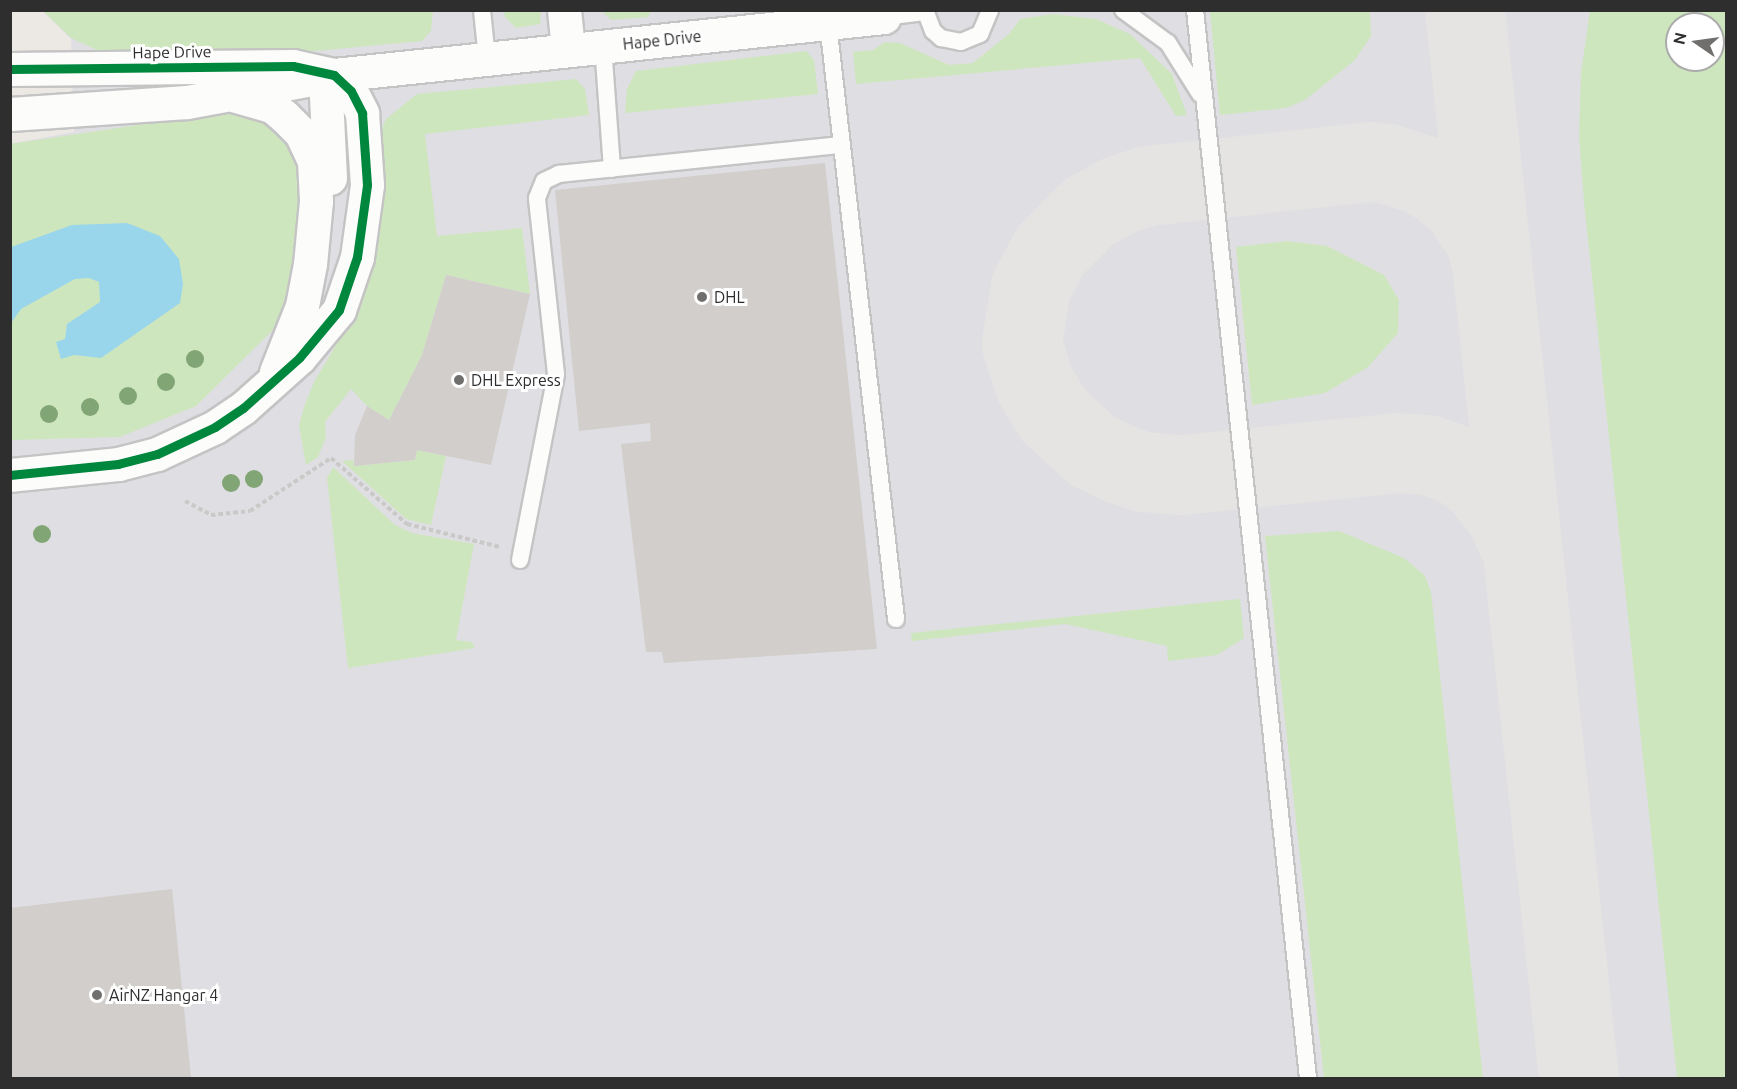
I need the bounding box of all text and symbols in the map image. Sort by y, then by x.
north arrow [1665,12,1725,72]
street label: Hape Drive [622,26,702,54]
text: N [1669,31,1690,46]
street label: Hape Drive [132,42,212,62]
place label: DHL [714,287,745,307]
marker: DHL [695,290,709,304]
place label: DHL Express [471,370,561,390]
marker: DHL Express [452,373,466,387]
place label: AirNZ Hangar 4 [109,985,218,1005]
marker: AirNZ Hangar 4 [90,988,104,1002]

